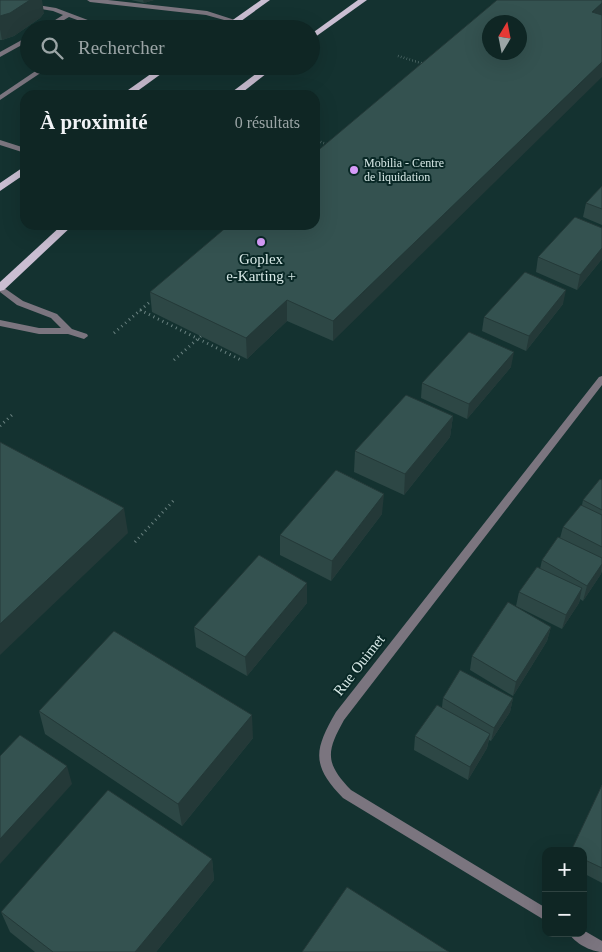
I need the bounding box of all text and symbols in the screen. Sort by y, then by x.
north arrow [482,15,527,60]
search box [20,20,320,75]
icon: search [38,34,66,62]
text: Rechercher [78,37,165,58]
text: À proximité [40,110,148,134]
text: 0 résultats [235,114,300,131]
place label: Mobilia - Centre de liquidation [364,156,444,184]
marker: Mobilia - Centre de liquidation [348,164,360,176]
marker: Goplex e-Karting + [255,236,267,248]
place label: Goplex e-Karting + [226,251,296,284]
street label: Rue Ouimet [330,631,388,699]
map controls [542,847,587,937]
button: + [542,847,587,892]
button: − [542,892,587,937]

